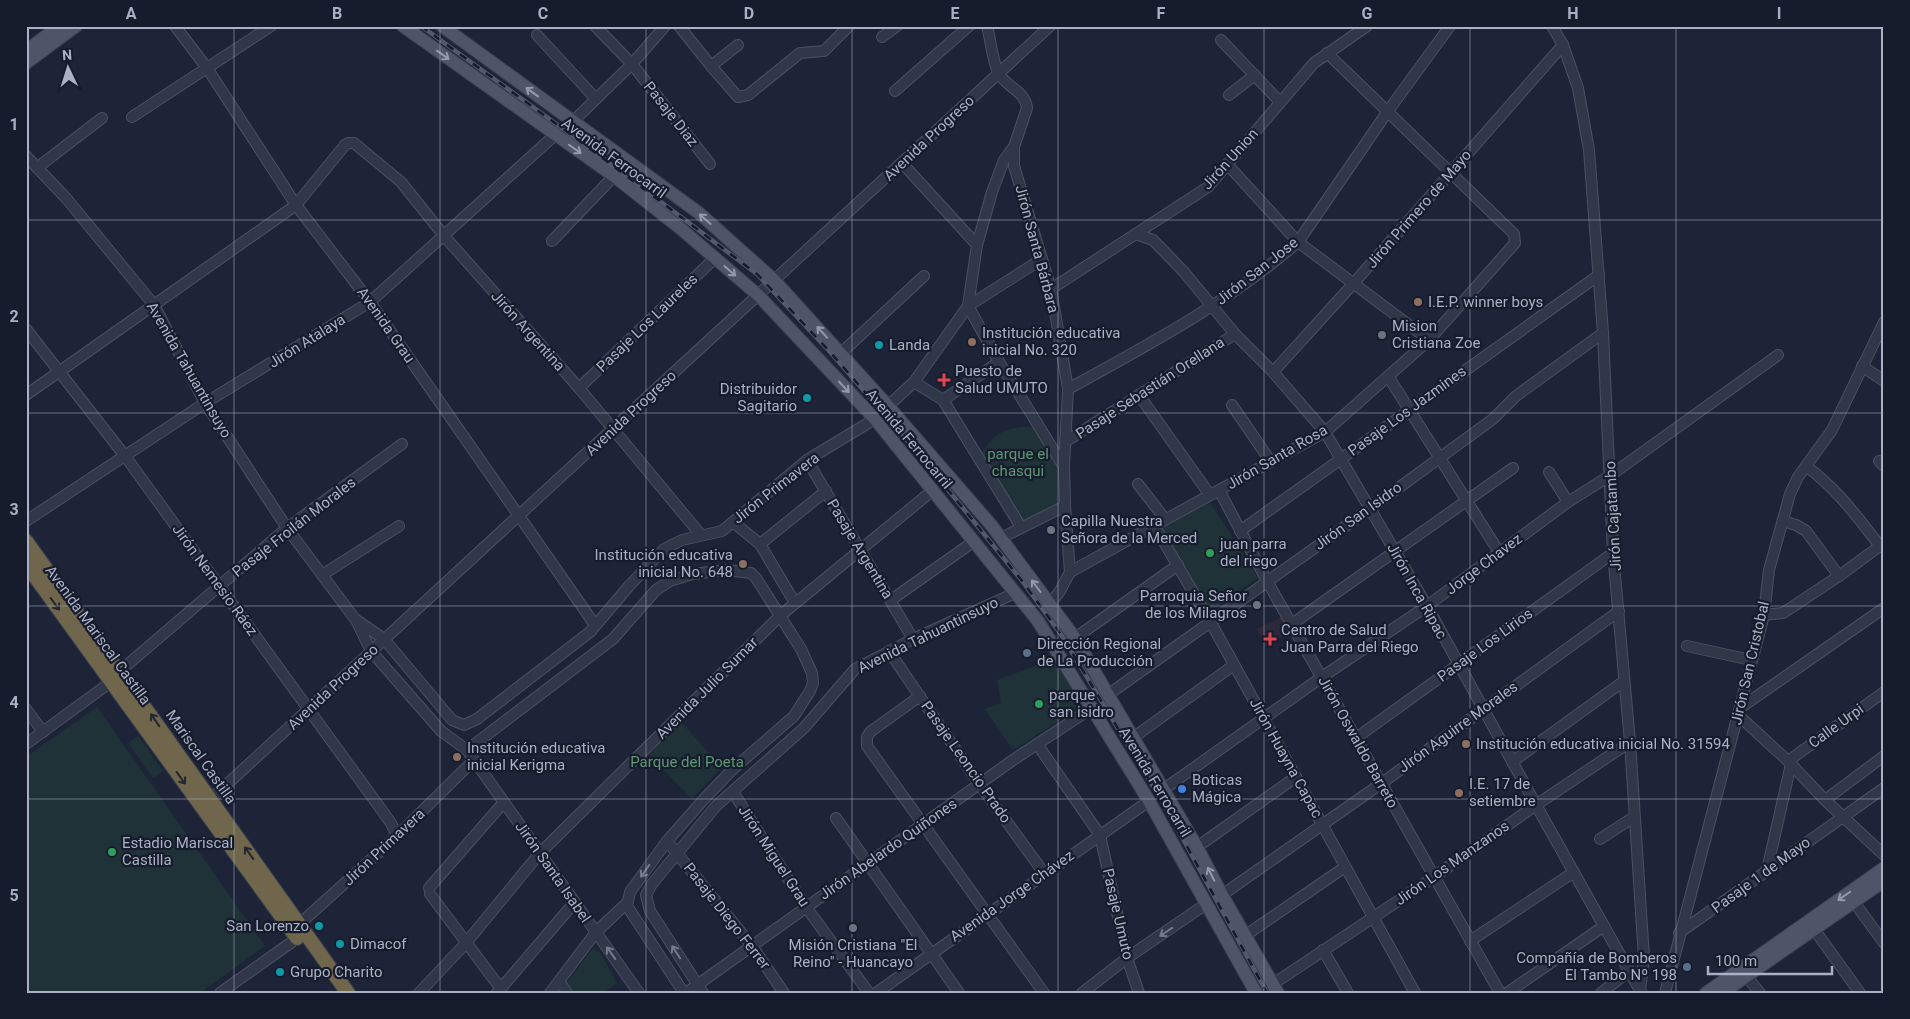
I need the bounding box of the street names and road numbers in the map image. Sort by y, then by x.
street label: Pasaje Diaz [640,78,702,150]
street label: Avenida Progreso [880,91,978,185]
street label: Avenida Ferrocarril [558,114,670,202]
street label: Jirón Union [1198,125,1262,193]
street label: Jirón Primero de Mayo [1363,146,1475,272]
street label: Jirón Santa Bárbara [1011,183,1063,315]
street label: Jirón San Jose [1212,233,1302,309]
street label: Pasaje Los Laureles [593,270,701,376]
street label: Avenida Grau [353,284,419,366]
street label: Jirón Argentina [487,287,569,375]
street label: Avenida Tahuantinsuyo [143,299,235,441]
street label: Jirón Atalaya [265,310,349,372]
street label: Pasaje Sebastián Orellana [1072,333,1228,443]
street label: Pasaje Los Jazmines [1344,362,1470,460]
street label: Avenida Progreso [582,366,680,460]
street label: Avenida Ferrocarril [862,385,956,493]
street label: Jirón Santa Rosa [1223,421,1331,493]
street label: Jirón Primavera [729,449,823,527]
street label: Jirón Cajatambo [1601,460,1625,572]
street label: Pasaje Froilán Morales [229,473,359,581]
street label: Jirón San Isidro [1311,478,1405,554]
street label: Pasaje Argentina [823,496,897,602]
street label: Jirón Nemesio Ráez [168,521,262,639]
street label: Jorge Chavez [1442,530,1526,598]
street label: Jirón Inca Ripac [1383,540,1451,642]
street label: Avenida Mariscal Castilla [41,562,155,708]
street label: Avenida Tahuantinsuyo [855,593,1001,677]
street label: Jirón San Cristobal [1727,599,1773,727]
street label: Pasaje Los Lirios [1434,604,1536,686]
street label: Avenida Julio Sumar [652,633,762,743]
street label: Avenida Progreso [284,640,382,734]
street label: Jirón Oswaldo Barreto [1314,673,1402,811]
street label: Jirón Aguirre Morales [1395,678,1521,776]
street label: Jirón Huayna Capac [1246,695,1326,821]
street label: Pasaje Leoncio Prado [917,698,1015,826]
street label: Calle Urpi [1805,700,1867,752]
street label: Mariscal Castilla [162,706,240,808]
street label: Avenida Ferrocarril [1115,724,1195,840]
street label: Jirón Abelardo Quiñones [816,795,960,903]
street label: Jirón Miguel Grau [734,802,814,910]
street label: Jirón Primavera [340,805,428,889]
street label: Jirón Los Manzanos [1391,817,1513,909]
street label: Jirón Santa Isabel [511,818,595,926]
street label: Pasaje 1 de Mayo [1708,833,1814,917]
street label: Avenida Jorge Chávez [946,846,1078,946]
street label: Pasaje Diego Ferrer [680,859,774,973]
street label: Pasaje Umuto [1099,867,1137,961]

